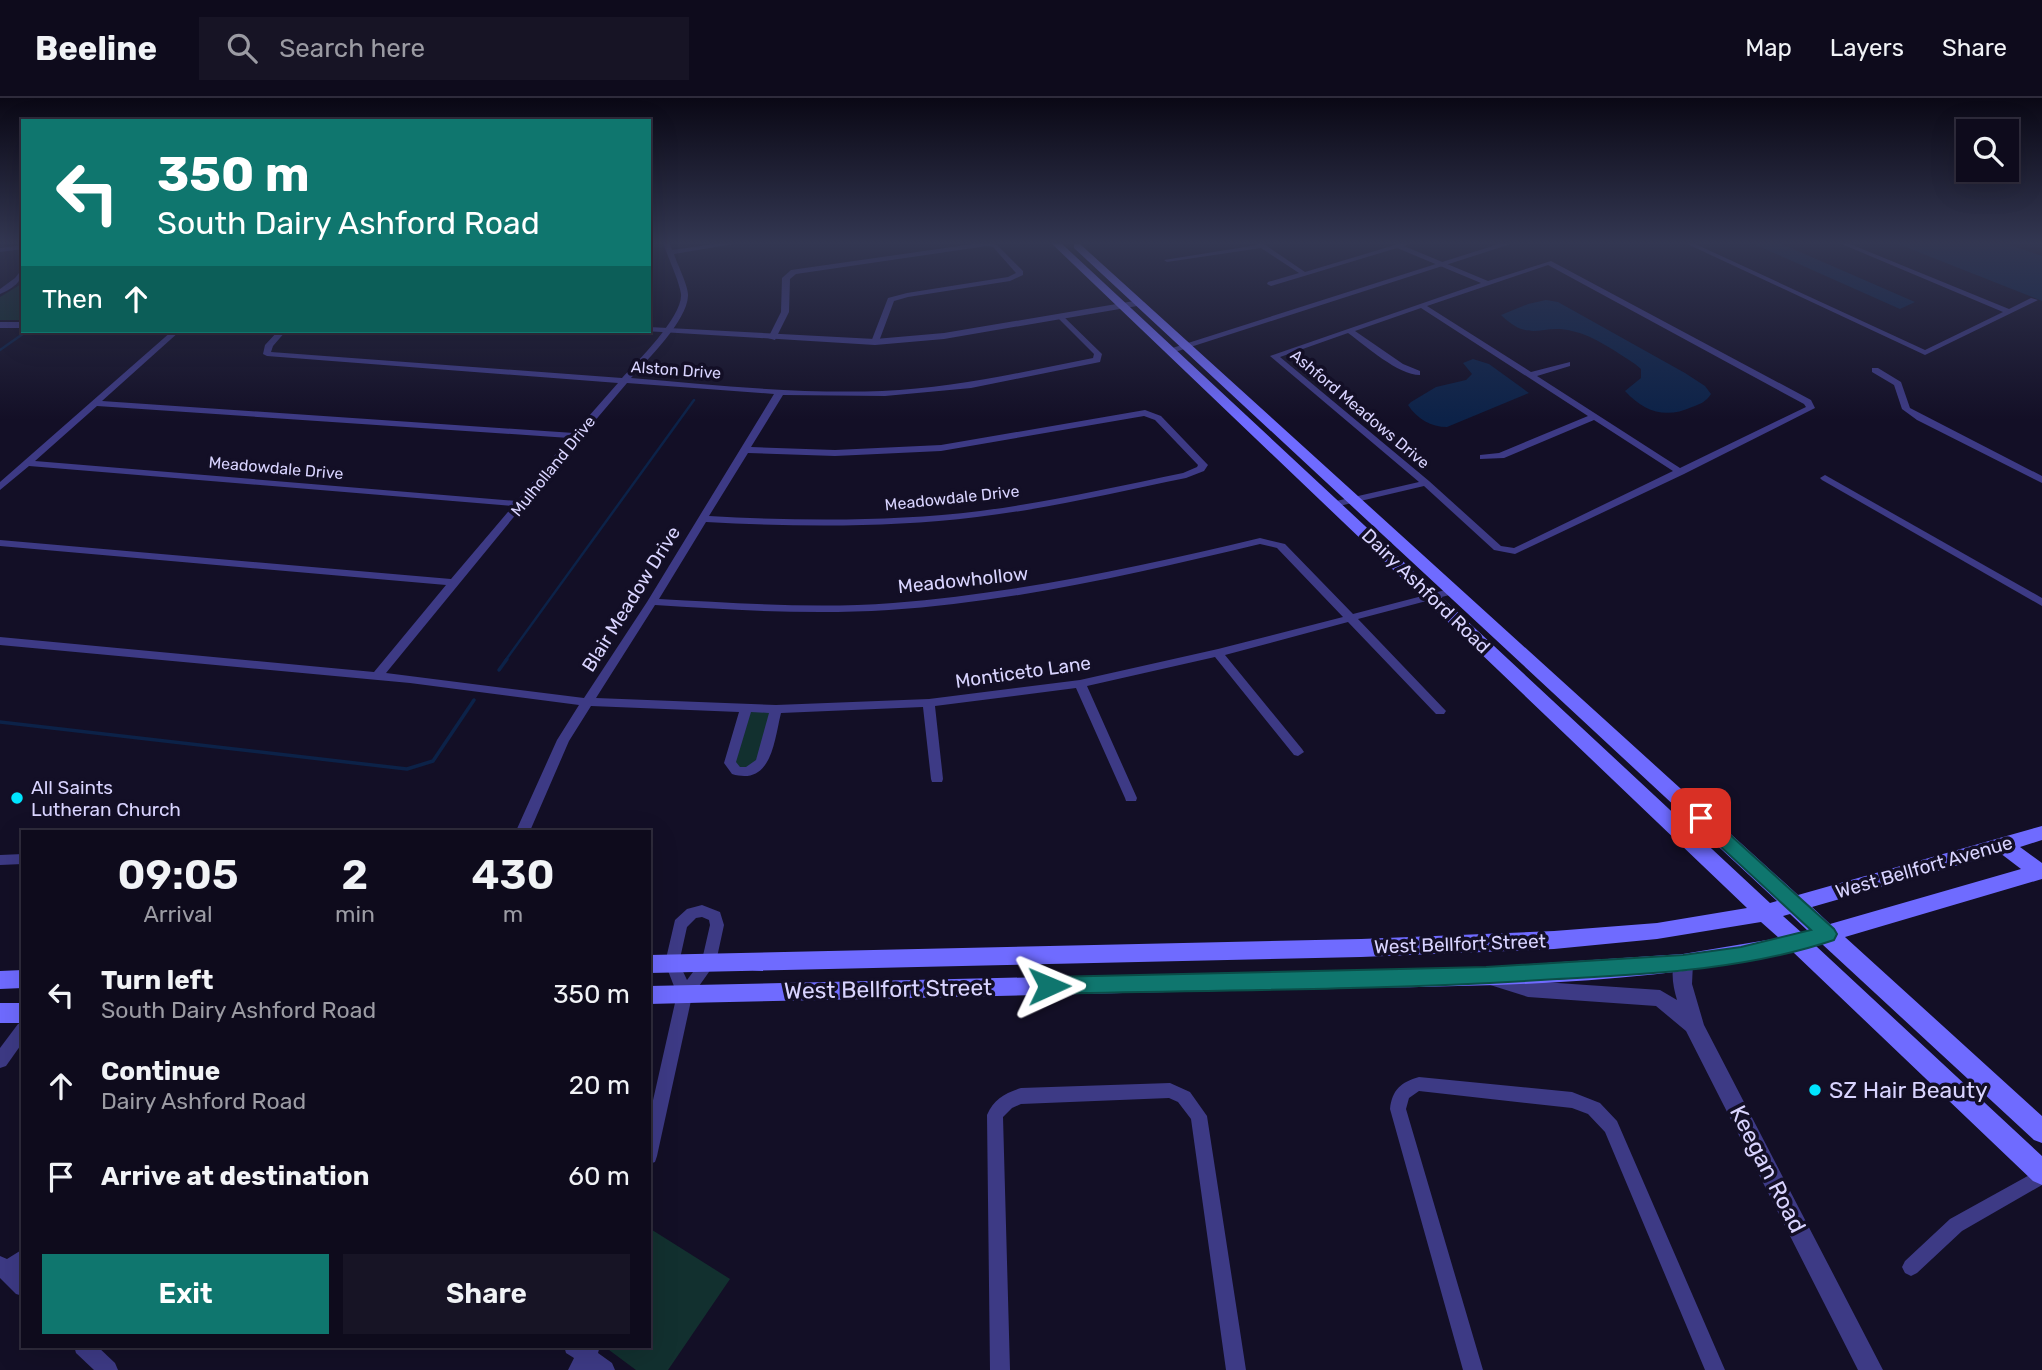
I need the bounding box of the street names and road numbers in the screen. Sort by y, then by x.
street label: Ashford Meadows Drive [1287,345,1433,473]
street label: Alston Drive [630,357,722,383]
street label: Mulholland Drive [507,412,599,520]
street label: Meadowdale Drive [208,453,344,483]
street label: Meadowdale Drive [884,481,1020,515]
street label: Blair Meadow Drive [577,522,685,676]
street label: Dairy Ashford Road [1357,524,1495,658]
street label: Meadowhollow [897,562,1029,598]
street label: Monticeto Lane [954,651,1092,693]
street label: West Bellfort Avenue [1833,831,2015,903]
street label: West Bellfort Street [1374,929,1547,958]
street label: West Bellfort Street [784,973,992,1005]
street label: Keegan Road [1724,1101,1812,1237]

